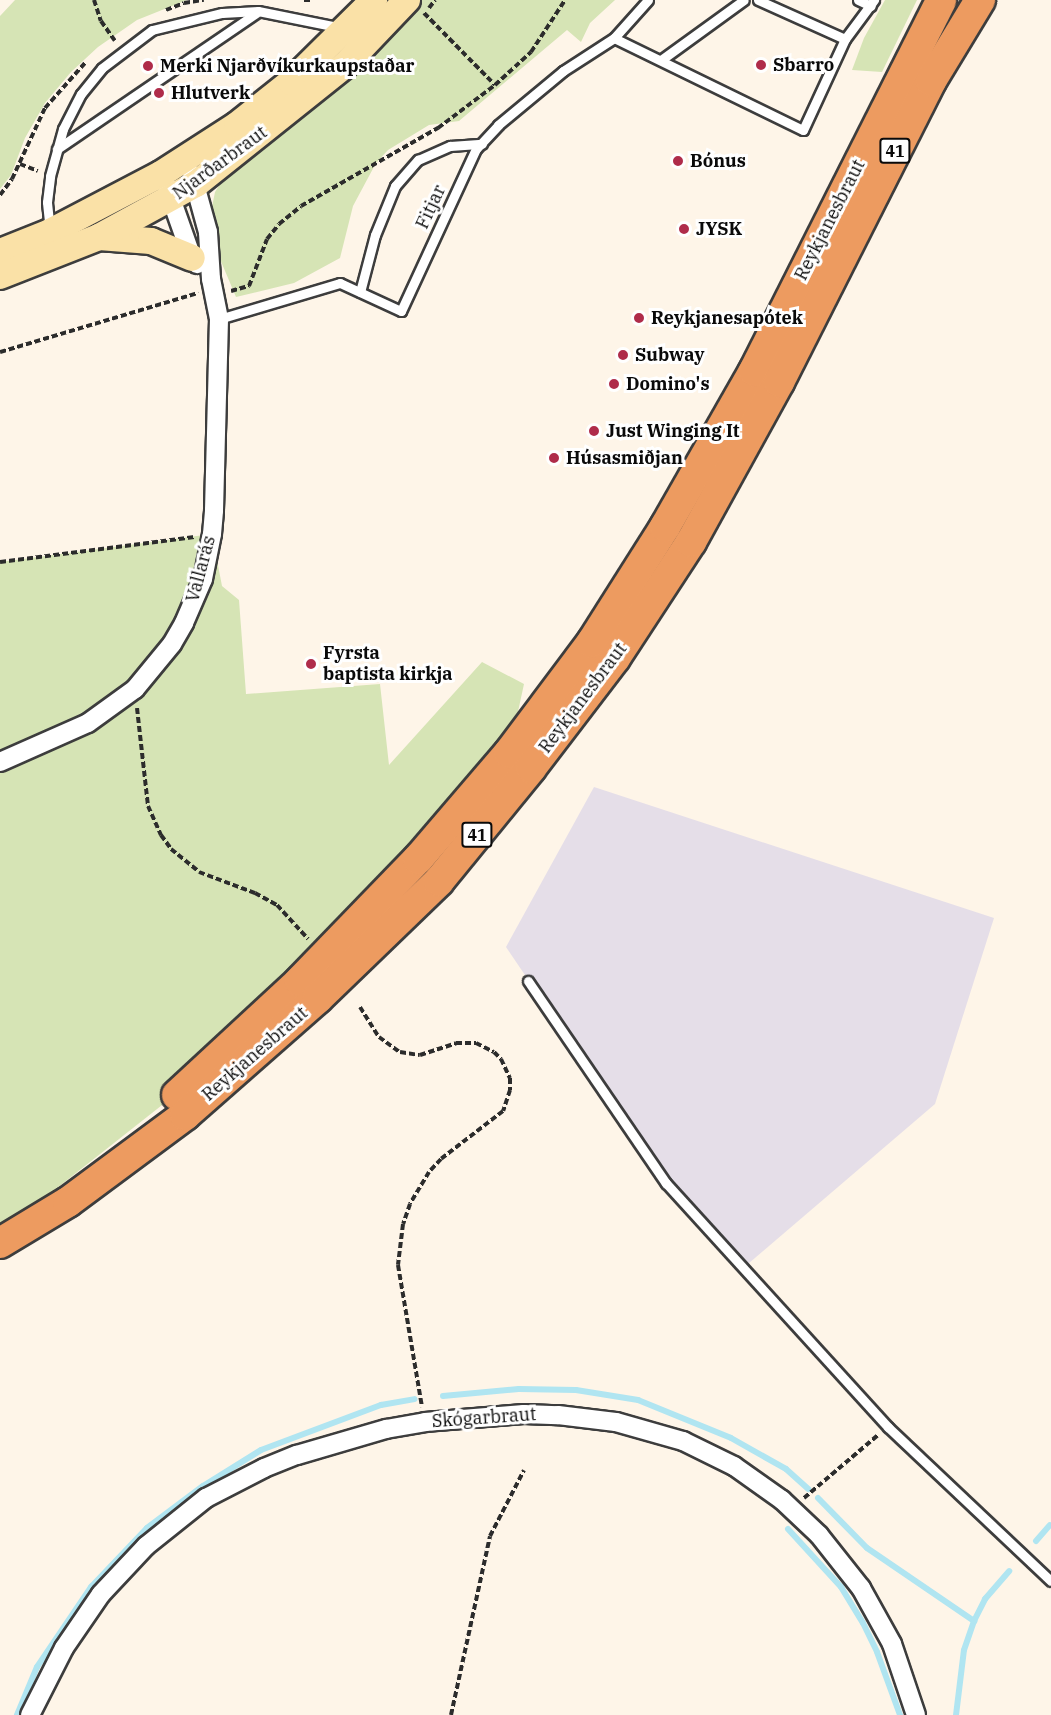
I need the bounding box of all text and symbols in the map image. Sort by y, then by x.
place label: Sbarro [773,54,834,76]
place label: Merki Njarðvíkurkaupstaðar [160,55,414,77]
marker: Sbarro [754,58,768,72]
marker: Merki Njarðvíkurkaupstaðar [141,59,155,73]
place label: Hlutverk [171,82,250,104]
marker: Hlutverk [152,86,166,100]
street label: Njarðarbraut [169,122,271,204]
road number: 41 [878,138,912,164]
place label: Bónus [690,150,746,172]
marker: Bónus [671,154,685,168]
street label: Reykjanesbraut [790,156,870,284]
street label: Fitjar [411,182,451,232]
place label: JYSK [696,218,742,240]
marker: JYSK [677,222,691,236]
place label: Reykjanesapótek [651,307,803,329]
marker: Reykjanesapótek [632,311,646,325]
place label: Subway [635,344,705,366]
marker: Subway [616,348,630,362]
place label: Domino's [626,373,710,395]
marker: Domino's [607,377,621,391]
place label: Just Winging It [606,420,740,442]
marker: Just Winging It [587,424,601,438]
place label: Húsasmiðjan [566,447,683,469]
marker: Húsasmiðjan [547,451,561,465]
street label: Vallarás [182,533,220,605]
street label: Reykjanesbraut [534,639,632,757]
place label: Fyrsta baptista kirkja [323,643,453,686]
marker: Fyrsta baptista kirkja [304,657,318,671]
road number: 41 [460,822,494,848]
street label: Reykjanesbraut [198,1002,312,1106]
street label: Skógarbraut [431,1404,537,1432]

